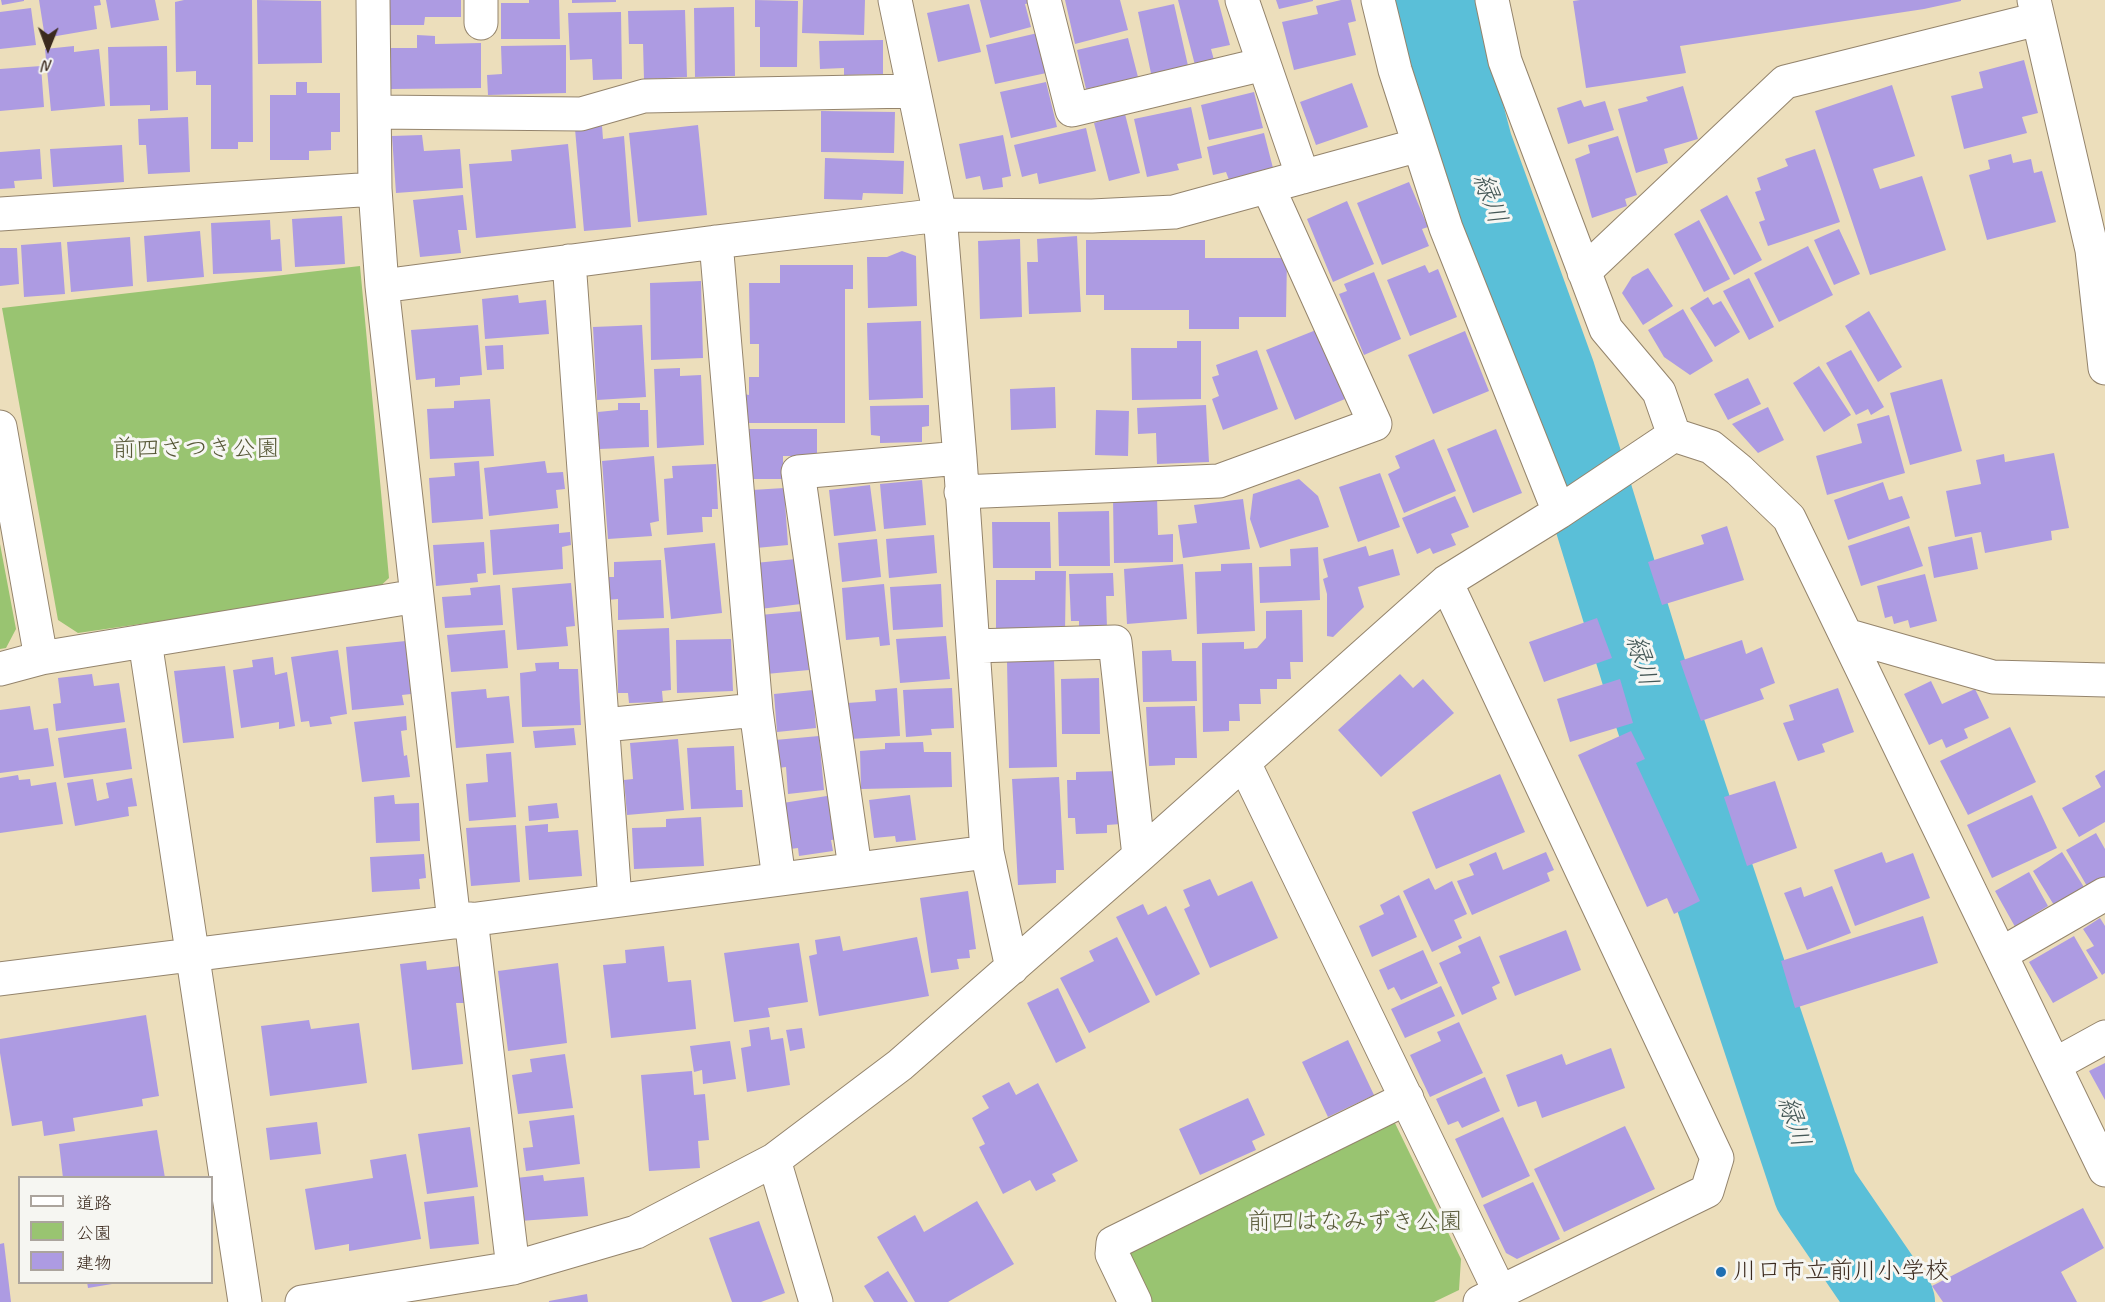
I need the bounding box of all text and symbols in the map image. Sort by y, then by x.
north arrow [18,18,78,78]
text: N [43,56,53,76]
water label: 緑川 [1465,169,1513,229]
park label: 前四さつき公園 [112,436,280,464]
water label: 緑川 [1618,632,1664,690]
water label: 緑川 [1770,1092,1816,1152]
legend [18,1176,213,1284]
text: 道路 [76,1192,112,1214]
park label: 前四はなみずき公園 [1247,1209,1463,1237]
text: 公園 [76,1222,112,1244]
text: 建物 [76,1252,112,1274]
place label: 川口市立前川小学校 [1733,1258,1949,1286]
marker: 川口市立前川小学校 [1714,1265,1728,1279]

